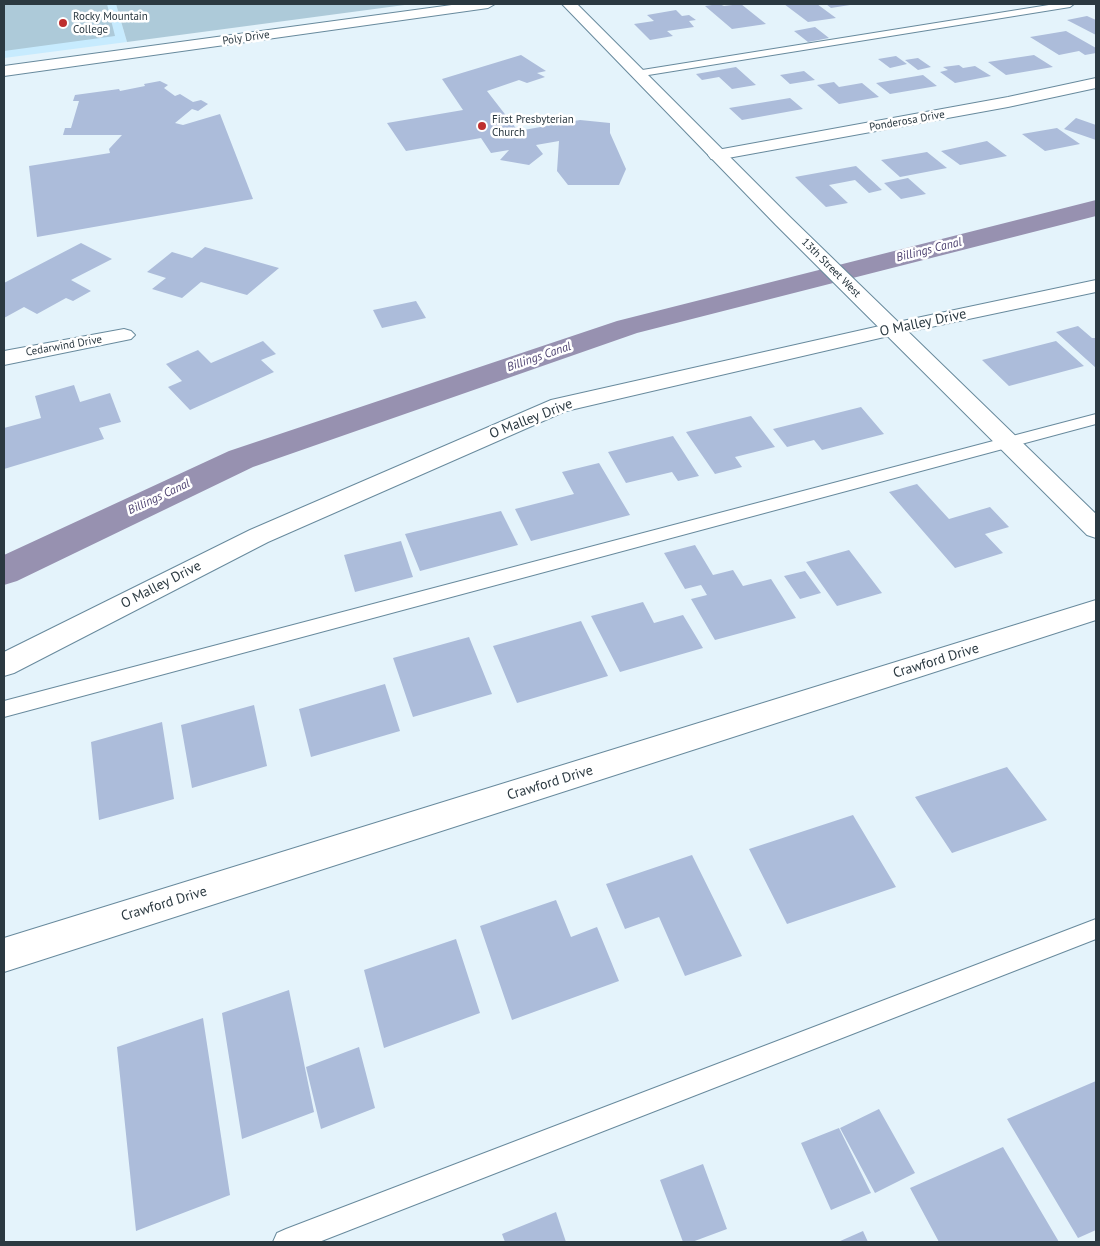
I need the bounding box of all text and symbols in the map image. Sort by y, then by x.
place label: Rocky Mountain College [73,10,148,36]
marker: Rocky Mountain College [57,17,69,29]
street label: Poly Drive [222,28,270,48]
street label: Ponderosa Drive [868,108,946,134]
place label: First Presbyterian Church [492,113,574,139]
marker: First Presbyterian Church [476,120,488,132]
water label: Billings Canal [895,235,963,265]
street label: 13th Street West [799,236,863,300]
street label: O Malley Drive [878,306,968,340]
street label: Cedarwind Drive [25,333,103,359]
water label: Billings Canal [505,339,573,375]
street label: O Malley Drive [487,395,575,443]
water label: Billings Canal [126,476,192,518]
street label: O Malley Drive [118,558,204,612]
street label: Crawford Drive [891,640,981,682]
street label: Crawford Drive [505,762,595,804]
street label: Crawford Drive [119,883,209,925]

